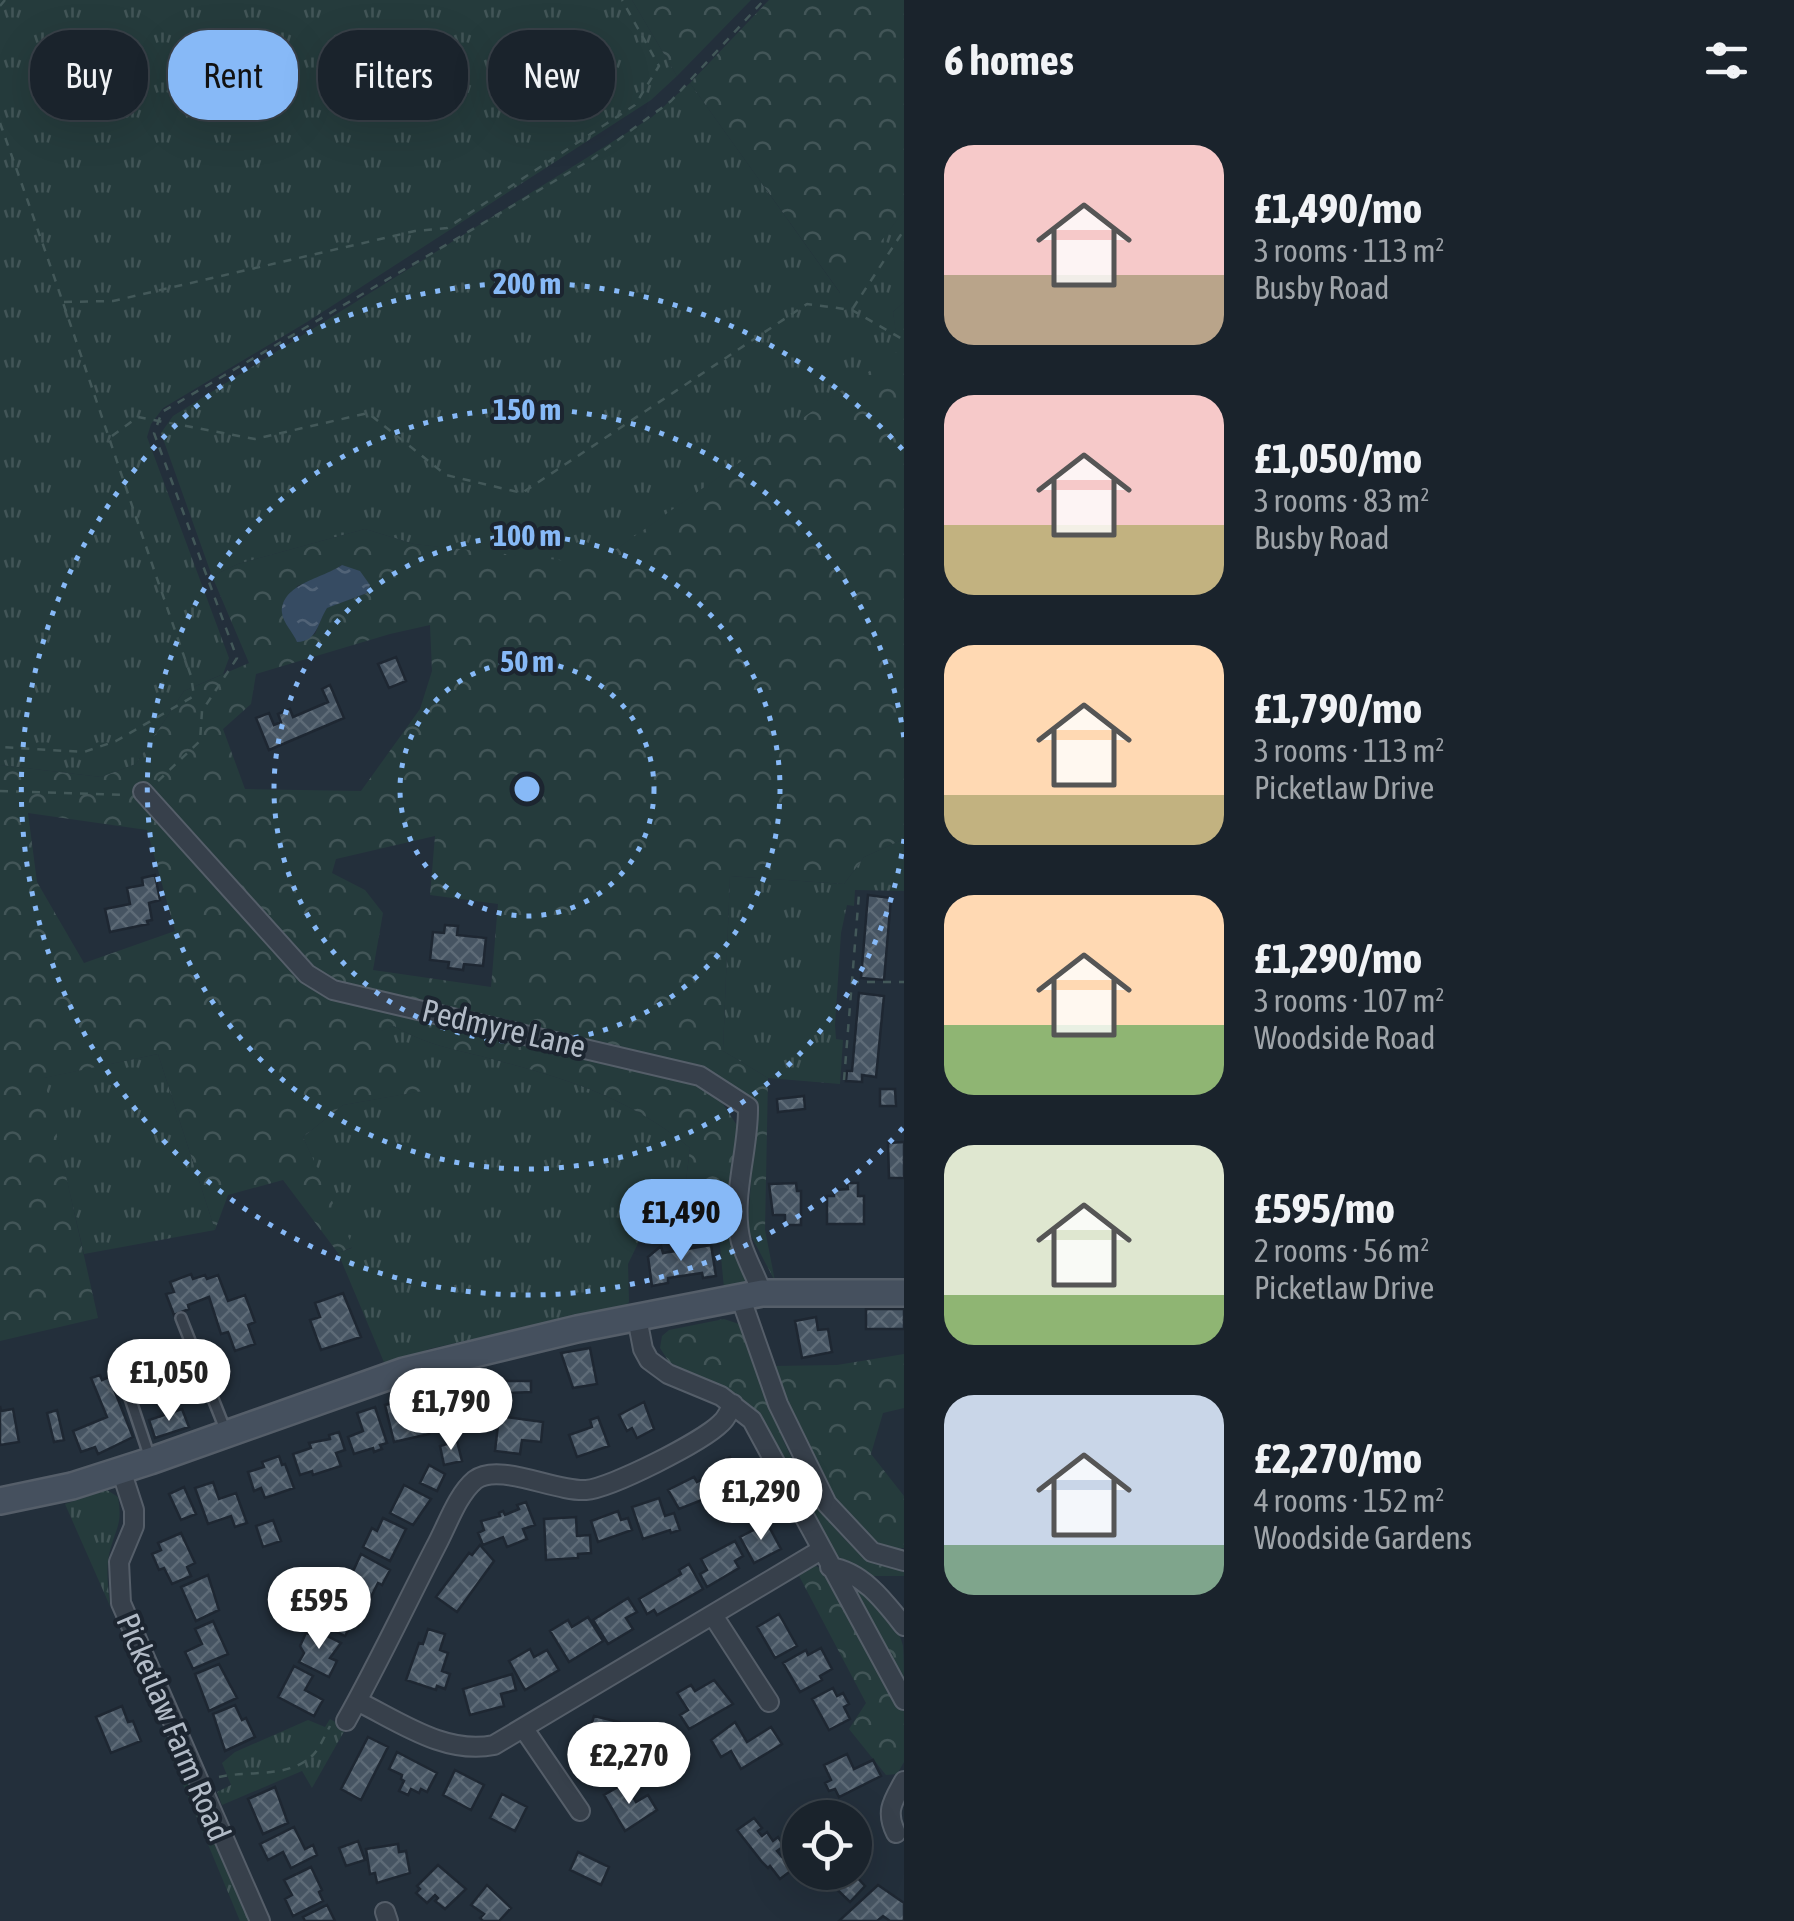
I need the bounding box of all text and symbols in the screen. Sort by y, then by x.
chip: Buy [30,30,148,120]
chip: Rent [168,30,298,120]
chip: Filters [318,30,468,120]
chip: New [488,30,615,120]
icon: filters [1699,33,1754,88]
text: 6 homes [944,36,1074,84]
text: £1,490/mo [1254,184,1422,232]
icon: home [1024,185,1144,305]
text: 3 rooms · 113 m² [1254,232,1444,269]
text: 200 m [493,266,561,300]
text: Busby Road [1254,269,1389,306]
text: 150 m [493,392,561,426]
text: £1,050/mo [1254,434,1422,482]
icon: home [1024,435,1144,555]
text: 3 rooms · 83 m² [1254,482,1429,519]
text: 100 m [493,518,561,552]
text: Busby Road [1254,519,1389,556]
text: 50 m [500,644,554,678]
text: £1,790/mo [1254,684,1422,732]
icon: home [1024,685,1144,805]
text: 3 rooms · 113 m² [1254,732,1444,769]
text: Picketlaw Drive [1254,769,1434,806]
centre of rings [509,771,545,807]
text: £1,290/mo [1254,934,1422,982]
icon: home [1024,935,1144,1055]
text: 3 rooms · 107 m² [1254,982,1444,1019]
street label: Pedmyre Lane [419,991,589,1065]
text: Woodside Road [1254,1019,1435,1056]
pin: £1,490 [600,1179,762,1264]
text: £595/mo [1254,1184,1395,1232]
icon: home [1024,1185,1144,1305]
text: £1,490 [641,1193,721,1230]
text: 2 rooms · 56 m² [1254,1232,1429,1269]
text: Picketlaw Drive [1254,1269,1434,1306]
pin: £1,050 [88,1339,250,1424]
text: £1,050 [129,1353,209,1390]
pin: £1,790 [370,1368,532,1453]
text: £1,790 [411,1382,491,1419]
text: £2,270/mo [1254,1434,1422,1482]
icon: home [1024,1435,1144,1555]
pin: £1,290 [680,1458,842,1543]
text: £1,290 [721,1472,801,1509]
text: 4 rooms · 152 m² [1254,1482,1444,1519]
text: Woodside Gardens [1254,1519,1472,1556]
pin: £595 [260,1567,378,1652]
text: £595 [290,1581,348,1618]
street label: Picketlaw Farm Road [109,1608,239,1846]
pin: £2,270 [548,1722,710,1807]
text: £2,270 [589,1736,669,1773]
map controls [782,1800,872,1890]
button: locate [782,1800,872,1890]

